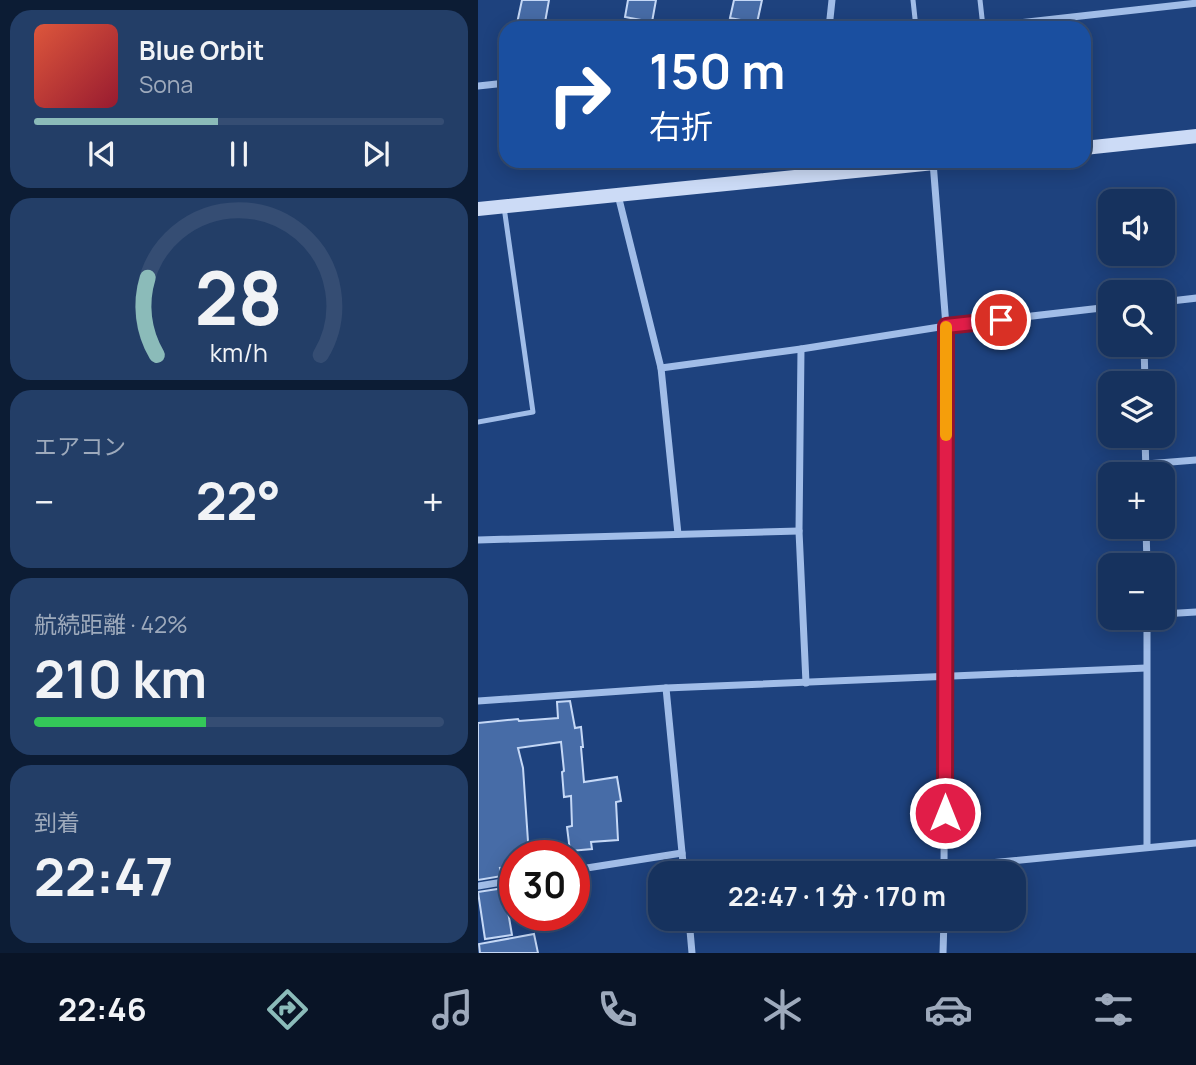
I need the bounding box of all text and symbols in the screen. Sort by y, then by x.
text: Blue Orbit [139,32,264,68]
text: 150 m [649,37,785,104]
icon: right [534,49,625,140]
text: Sona [139,68,193,100]
text: 右折 [649,104,713,148]
icon: previous [83,135,121,173]
icon: pause [220,135,258,173]
icon: next [357,135,395,173]
map controls [1098,189,1175,630]
button: sound [1098,189,1175,266]
text: 28 [195,247,283,347]
button: search [1098,280,1175,357]
pin [971,290,1031,350]
icon: arrive [982,301,1020,339]
text: km/h [210,335,268,370]
button: layers [1098,371,1175,448]
text: エアコン [34,430,126,462]
button: + [1098,462,1175,539]
text: 22° [196,465,281,536]
text: − [34,475,55,527]
text: + [422,475,444,527]
button: − [1098,553,1175,630]
text: 航続距離 · 42% [34,608,188,640]
text: 210 km [34,643,207,714]
position arrow [908,776,982,850]
text: 到着 [34,806,80,838]
speed limit sign: 30 [499,840,590,931]
text: 22:47 [34,841,173,912]
text: 22:47 · 1 分 · 170 m [728,878,946,914]
icon: directions [263,985,312,1034]
icon: music [428,985,477,1034]
icon: phone [593,985,642,1034]
icon: climate [758,985,807,1034]
icon: car [924,985,973,1034]
icon: filters [1089,985,1138,1034]
text: 22:46 [58,987,147,1031]

